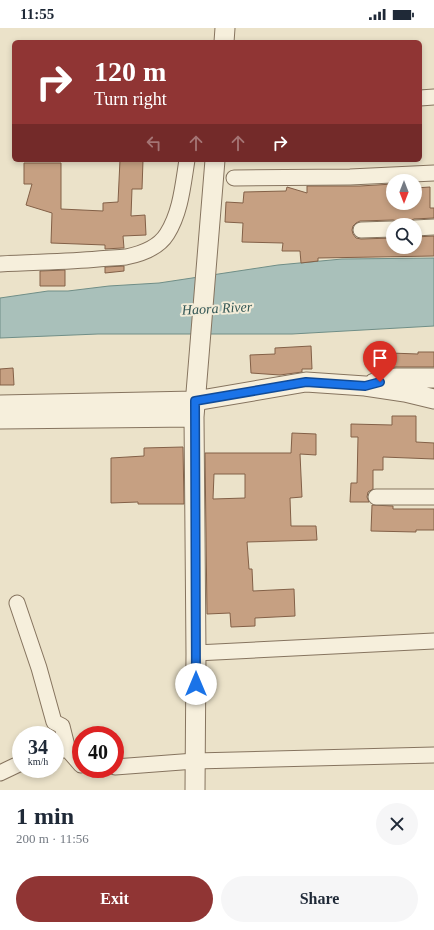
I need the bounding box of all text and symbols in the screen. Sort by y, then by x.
text: 11:55 [20,6,54,22]
icon: right [28,56,80,108]
text: 120 m [94,56,166,87]
text: Turn right [94,89,167,109]
icon: left [143,132,165,154]
icon: ahead [185,132,207,154]
icon: ahead [227,132,249,154]
icon: right [269,132,291,154]
north arrow [386,174,422,210]
map controls [386,174,422,254]
button: search [386,218,422,254]
water label: Haora River [180,299,253,318]
pin [363,341,397,382]
icon: arrive [369,347,391,369]
position arrow [175,663,217,705]
speed limit sign: 40 [72,726,124,778]
text: 34 [28,736,48,758]
text: km/h [28,756,48,767]
text: 1 min [16,803,74,829]
button: close [376,803,418,845]
text: 200 m · 11:56 [16,831,89,846]
button: Exit [16,876,213,922]
button: Share [221,876,418,922]

